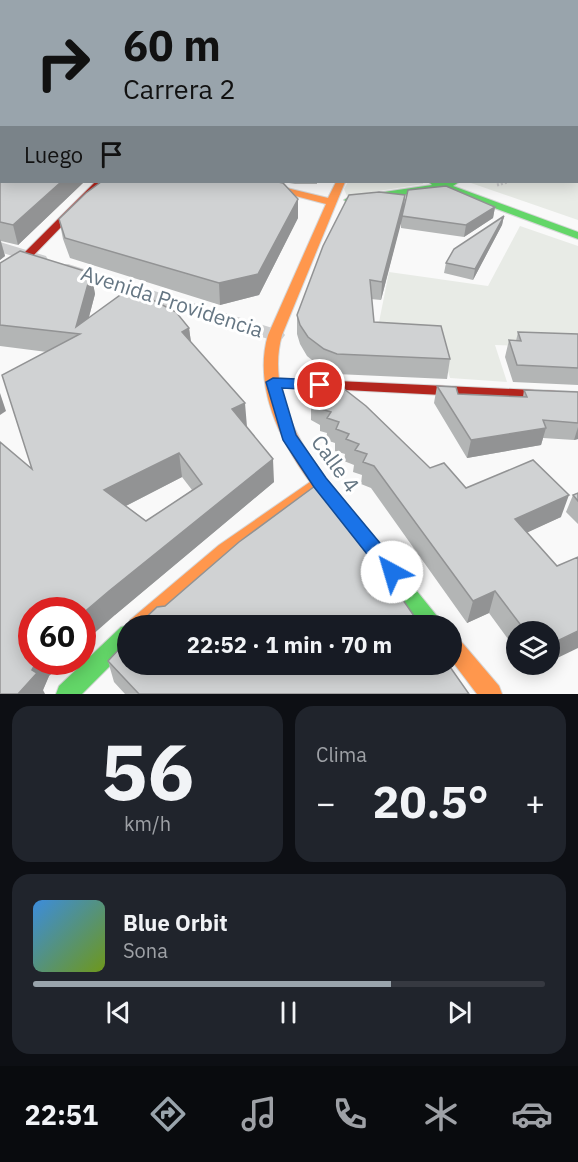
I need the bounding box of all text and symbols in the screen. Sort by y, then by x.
text: 60 m [123,18,221,73]
icon: right [24,24,102,102]
text: Carrera 2 [123,71,235,106]
icon: arrive [95,138,128,171]
text: Luego [24,140,83,169]
street label: Avenida Providencia [78,258,267,344]
pin [294,359,345,410]
icon: arrive [303,368,336,401]
street label: Calle 4 [305,429,366,498]
position arrow [360,540,424,604]
speed limit sign: 60 [18,597,96,675]
map controls [506,621,560,675]
button: layers [506,621,560,675]
text: 22:52 · 1 min · 70 m [187,630,392,659]
text: 56 [101,720,194,821]
text: Clima [316,741,367,768]
text: 20.5° [372,772,489,830]
text: − [316,781,336,824]
text: + [525,781,545,824]
text: km/h [124,810,171,837]
text: Blue Orbit [123,908,228,937]
text: Sona [123,937,168,964]
icon: previous [102,996,135,1029]
icon: pause [272,996,305,1029]
icon: next [443,996,476,1029]
icon: directions [147,1093,189,1135]
icon: music [238,1093,280,1135]
icon: phone [329,1093,371,1135]
icon: climate [420,1093,462,1135]
icon: car [511,1093,553,1135]
text: 22:51 [25,1097,98,1132]

